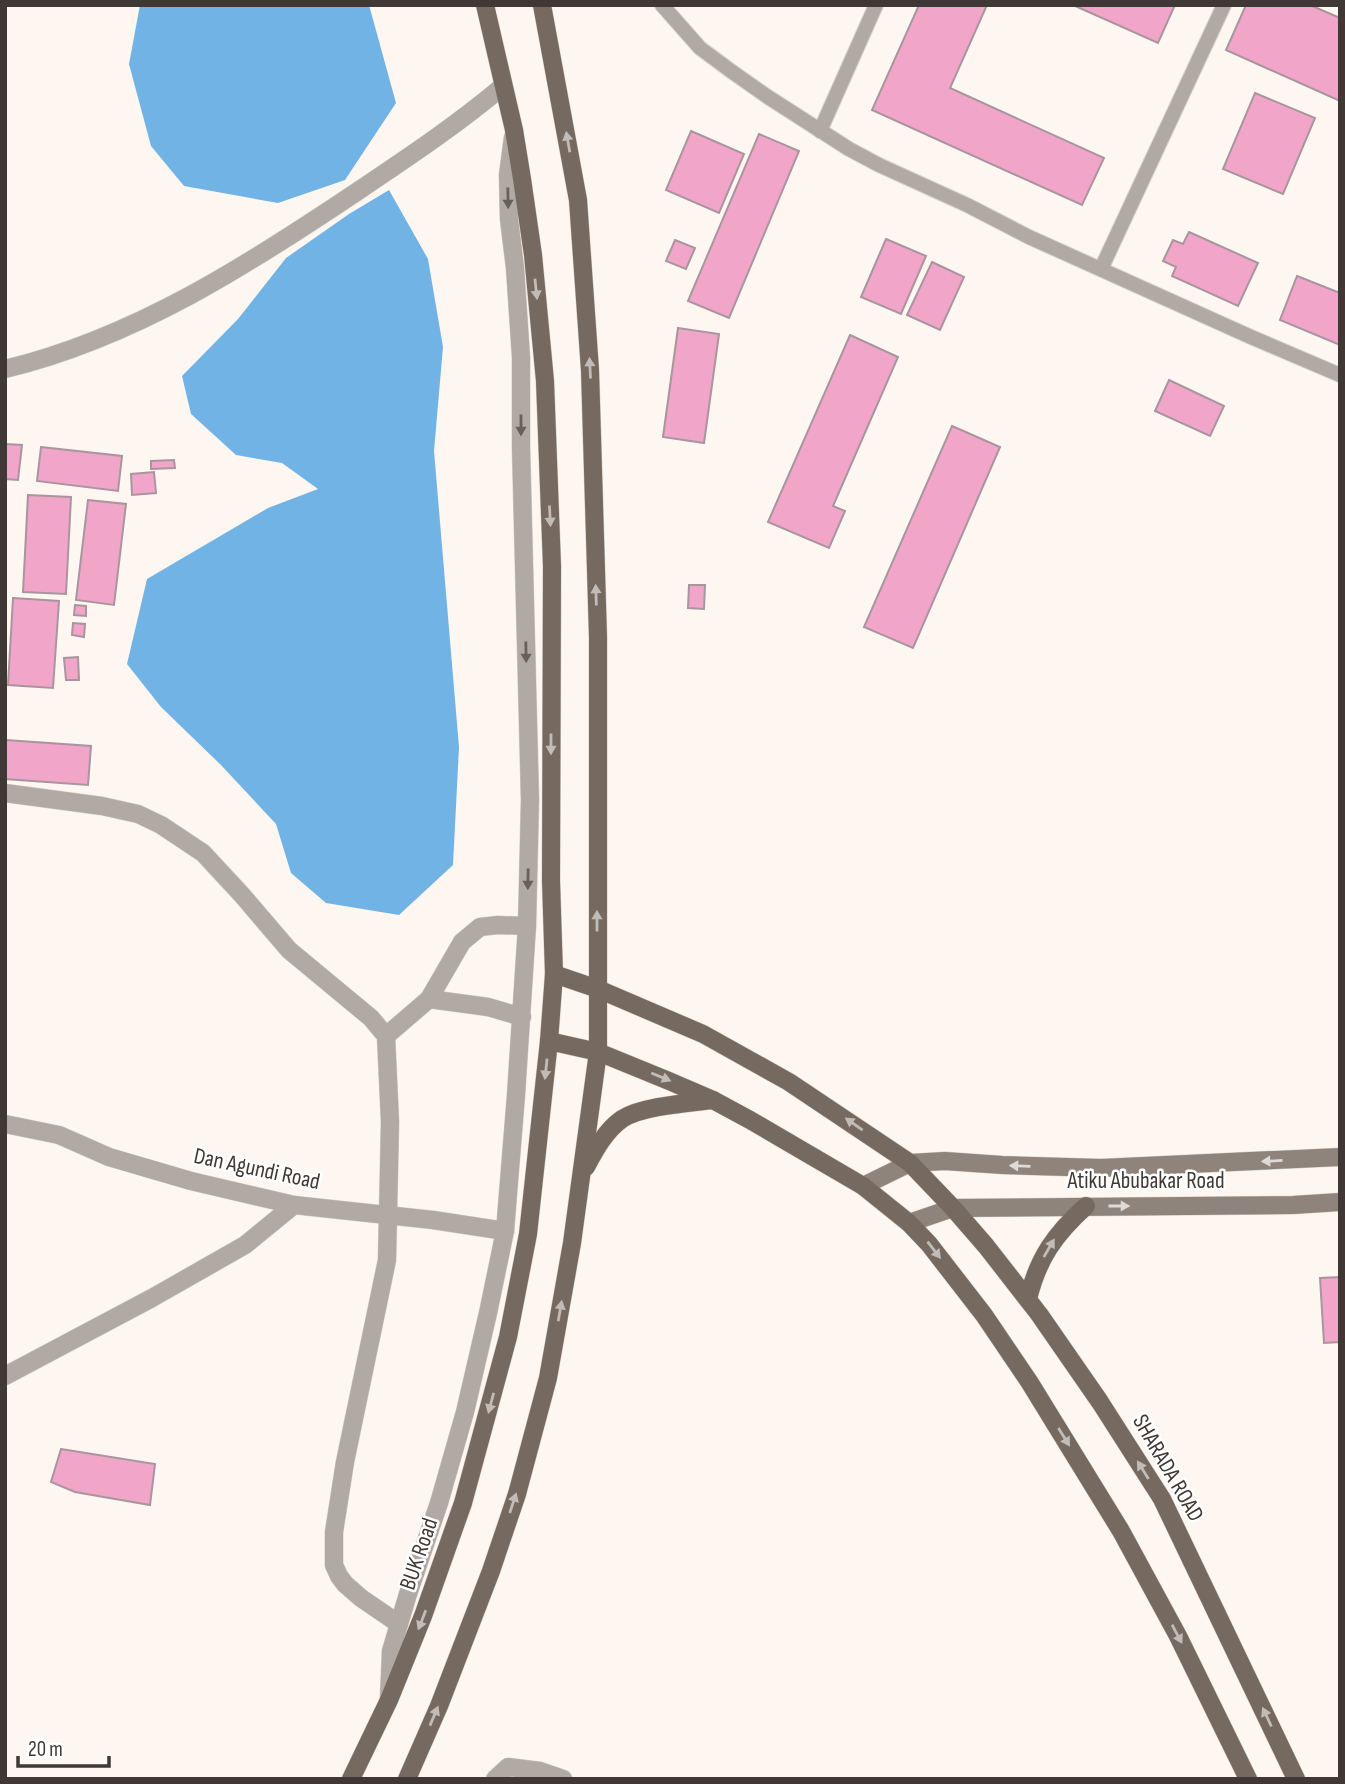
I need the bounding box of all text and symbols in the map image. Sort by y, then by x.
one-way arrow [562,131,573,153]
one-way arrow [503,187,514,209]
one-way arrow [531,278,542,300]
one-way arrow [584,357,595,379]
one-way arrow [515,414,527,436]
one-way arrow [544,505,555,527]
one-way arrow [591,584,602,606]
one-way arrow [521,641,532,663]
one-way arrow [545,733,557,755]
one-way arrow [522,869,534,891]
one-way arrow [591,910,603,932]
one-way arrow [540,1058,551,1080]
one-way arrow [651,1072,672,1083]
one-way arrow [844,1118,863,1131]
street label: Dan Agundi Road [191,1142,323,1196]
one-way arrow [1260,1155,1282,1166]
one-way arrow [1009,1160,1031,1171]
street label: Atiku Abubakar Road [1066,1167,1225,1195]
one-way arrow [1108,1200,1130,1212]
one-way arrow [1043,1238,1055,1257]
one-way arrow [926,1241,940,1259]
one-way arrow [555,1300,566,1322]
one-way arrow [485,1392,496,1414]
street label: SHARADA ROAD [1126,1409,1210,1527]
one-way arrow [1057,1427,1070,1446]
one-way arrow [1137,1460,1150,1480]
one-way arrow [509,1492,519,1513]
street label: BUK Road [394,1514,444,1594]
one-way arrow [416,1609,427,1630]
one-way arrow [1171,1624,1182,1644]
one-way arrow [429,1705,440,1726]
one-way arrow [1261,1707,1273,1727]
scale bar [18,1724,108,1768]
text: 20 m [28,1737,63,1762]

